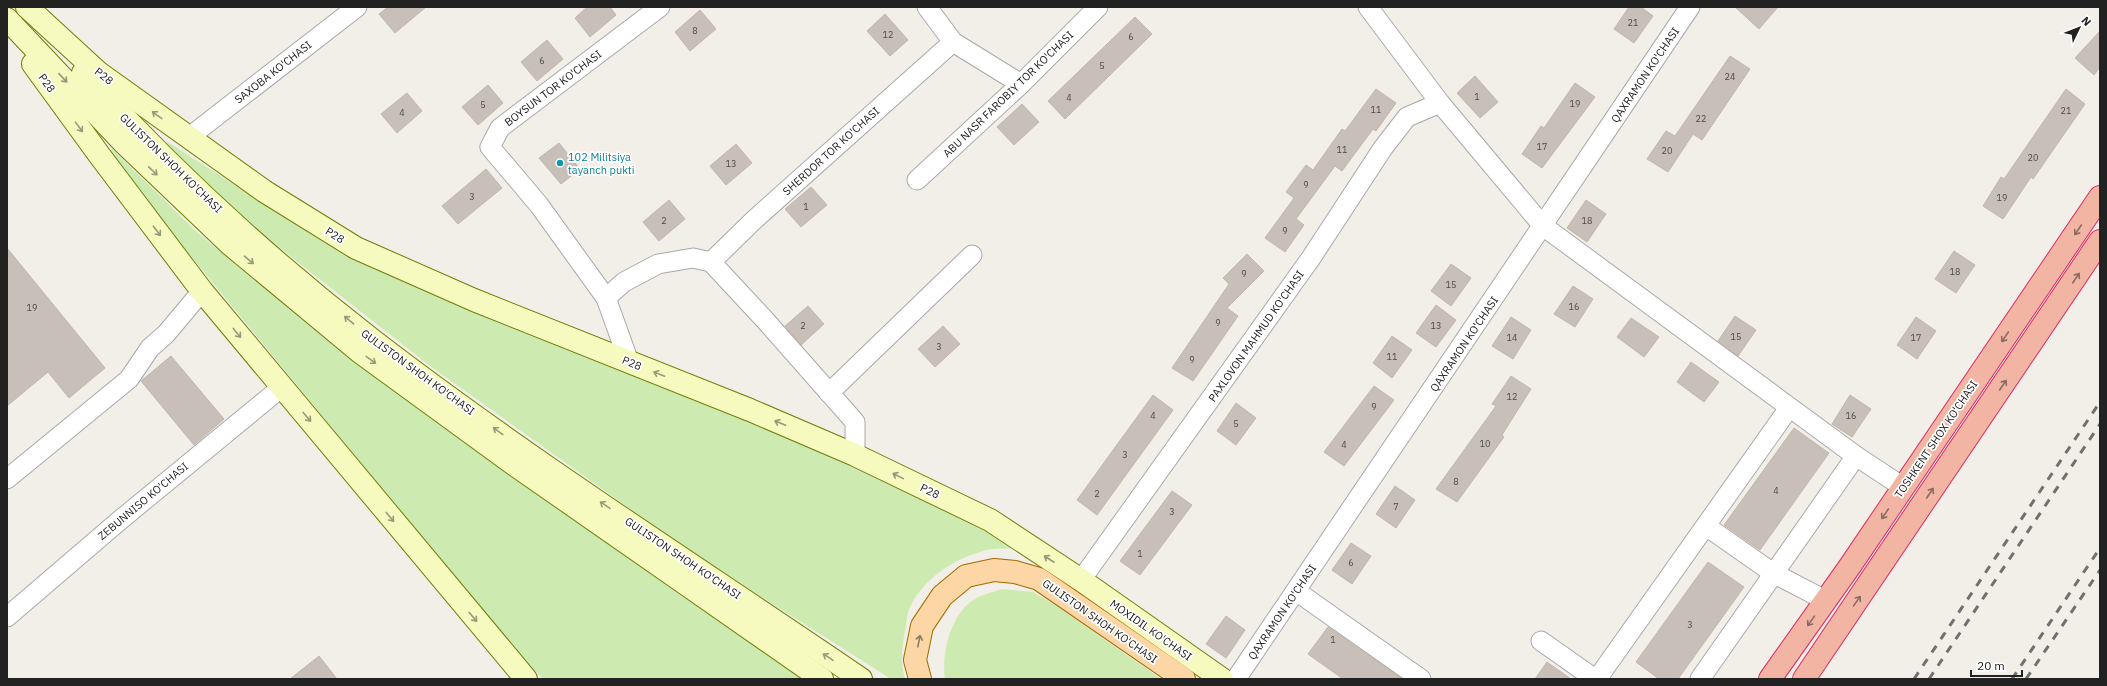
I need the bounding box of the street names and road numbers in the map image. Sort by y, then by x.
street label: QAXRAMON KO'CHASI [1608,25,1682,125]
street label: ABU NASR FAROBIY TOR KO'CHASI [940,28,1076,160]
street label: SAXOBA KO'CHASI [232,38,314,106]
street label: BOYSUN TOR KO'CHASI [502,47,604,129]
street label: P28 [92,64,116,88]
street label: Р28 [35,71,59,95]
street label: SHERDOR TOR KO'CHASI [780,104,882,198]
street label: GULISTON SHOH KO'CHASI [117,110,225,216]
street label: Р28 [323,224,347,246]
street label: PAXLOVON MAHMUD KO'CHASI [1205,268,1307,404]
street label: QAXRAMON KO'CHASI [1427,294,1501,394]
street label: GULISTON SHOH KO'CHASI [358,326,478,418]
street label: Р28 [620,353,644,373]
street label: TOSHKENT SHOX KO'CHASI [1891,378,1981,500]
street label: ZEBUNNISO KO'CHASI [95,459,191,543]
street label: Р28 [918,480,942,502]
street label: GULISTON SHOH KO'CHASI [622,514,744,602]
street label: QAXRAMON KO'CHASI [1245,562,1319,662]
street label: GULISTON SHOH KO'CHASI [1040,576,1160,666]
street label: MOXIDIL KO'CHASI [1107,596,1195,664]

